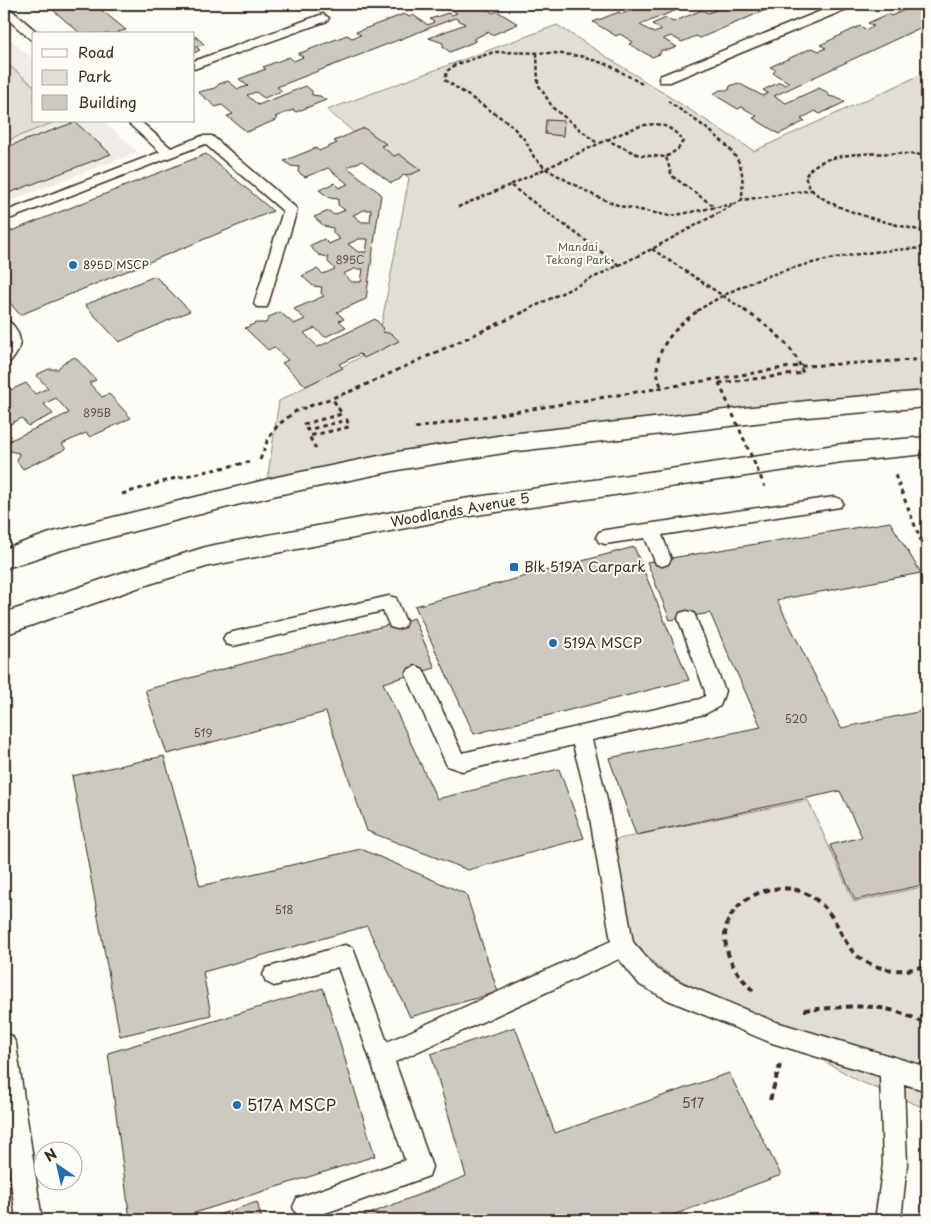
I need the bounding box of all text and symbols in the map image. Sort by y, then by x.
legend [32,32,195,122]
text: Road [78,40,114,63]
text: Park [78,64,112,87]
text: Building [78,90,137,113]
park label: Mandai Tekong Park [545,238,611,268]
house number: 895C [335,251,365,268]
place label: 895D MSCP [83,256,149,273]
marker: 895D MSCP [67,259,79,271]
house number: 895B [83,404,111,421]
street label: Woodlands Avenue 5 [389,487,531,532]
place label: Blk 519A Carpark [524,556,646,577]
marker: Blk 519A Carpark [508,561,520,573]
place label: 519A MSCP [563,632,642,653]
marker: 519A MSCP [547,637,559,649]
house number: 520 [785,710,807,727]
house number: 519 [194,724,212,741]
house number: 518 [275,901,293,918]
place label: 517A MSCP [247,1092,336,1116]
house number: 517 [682,1092,705,1113]
marker: 517A MSCP [231,1099,243,1111]
north arrow [32,1142,82,1192]
text: N [40,1143,61,1167]

